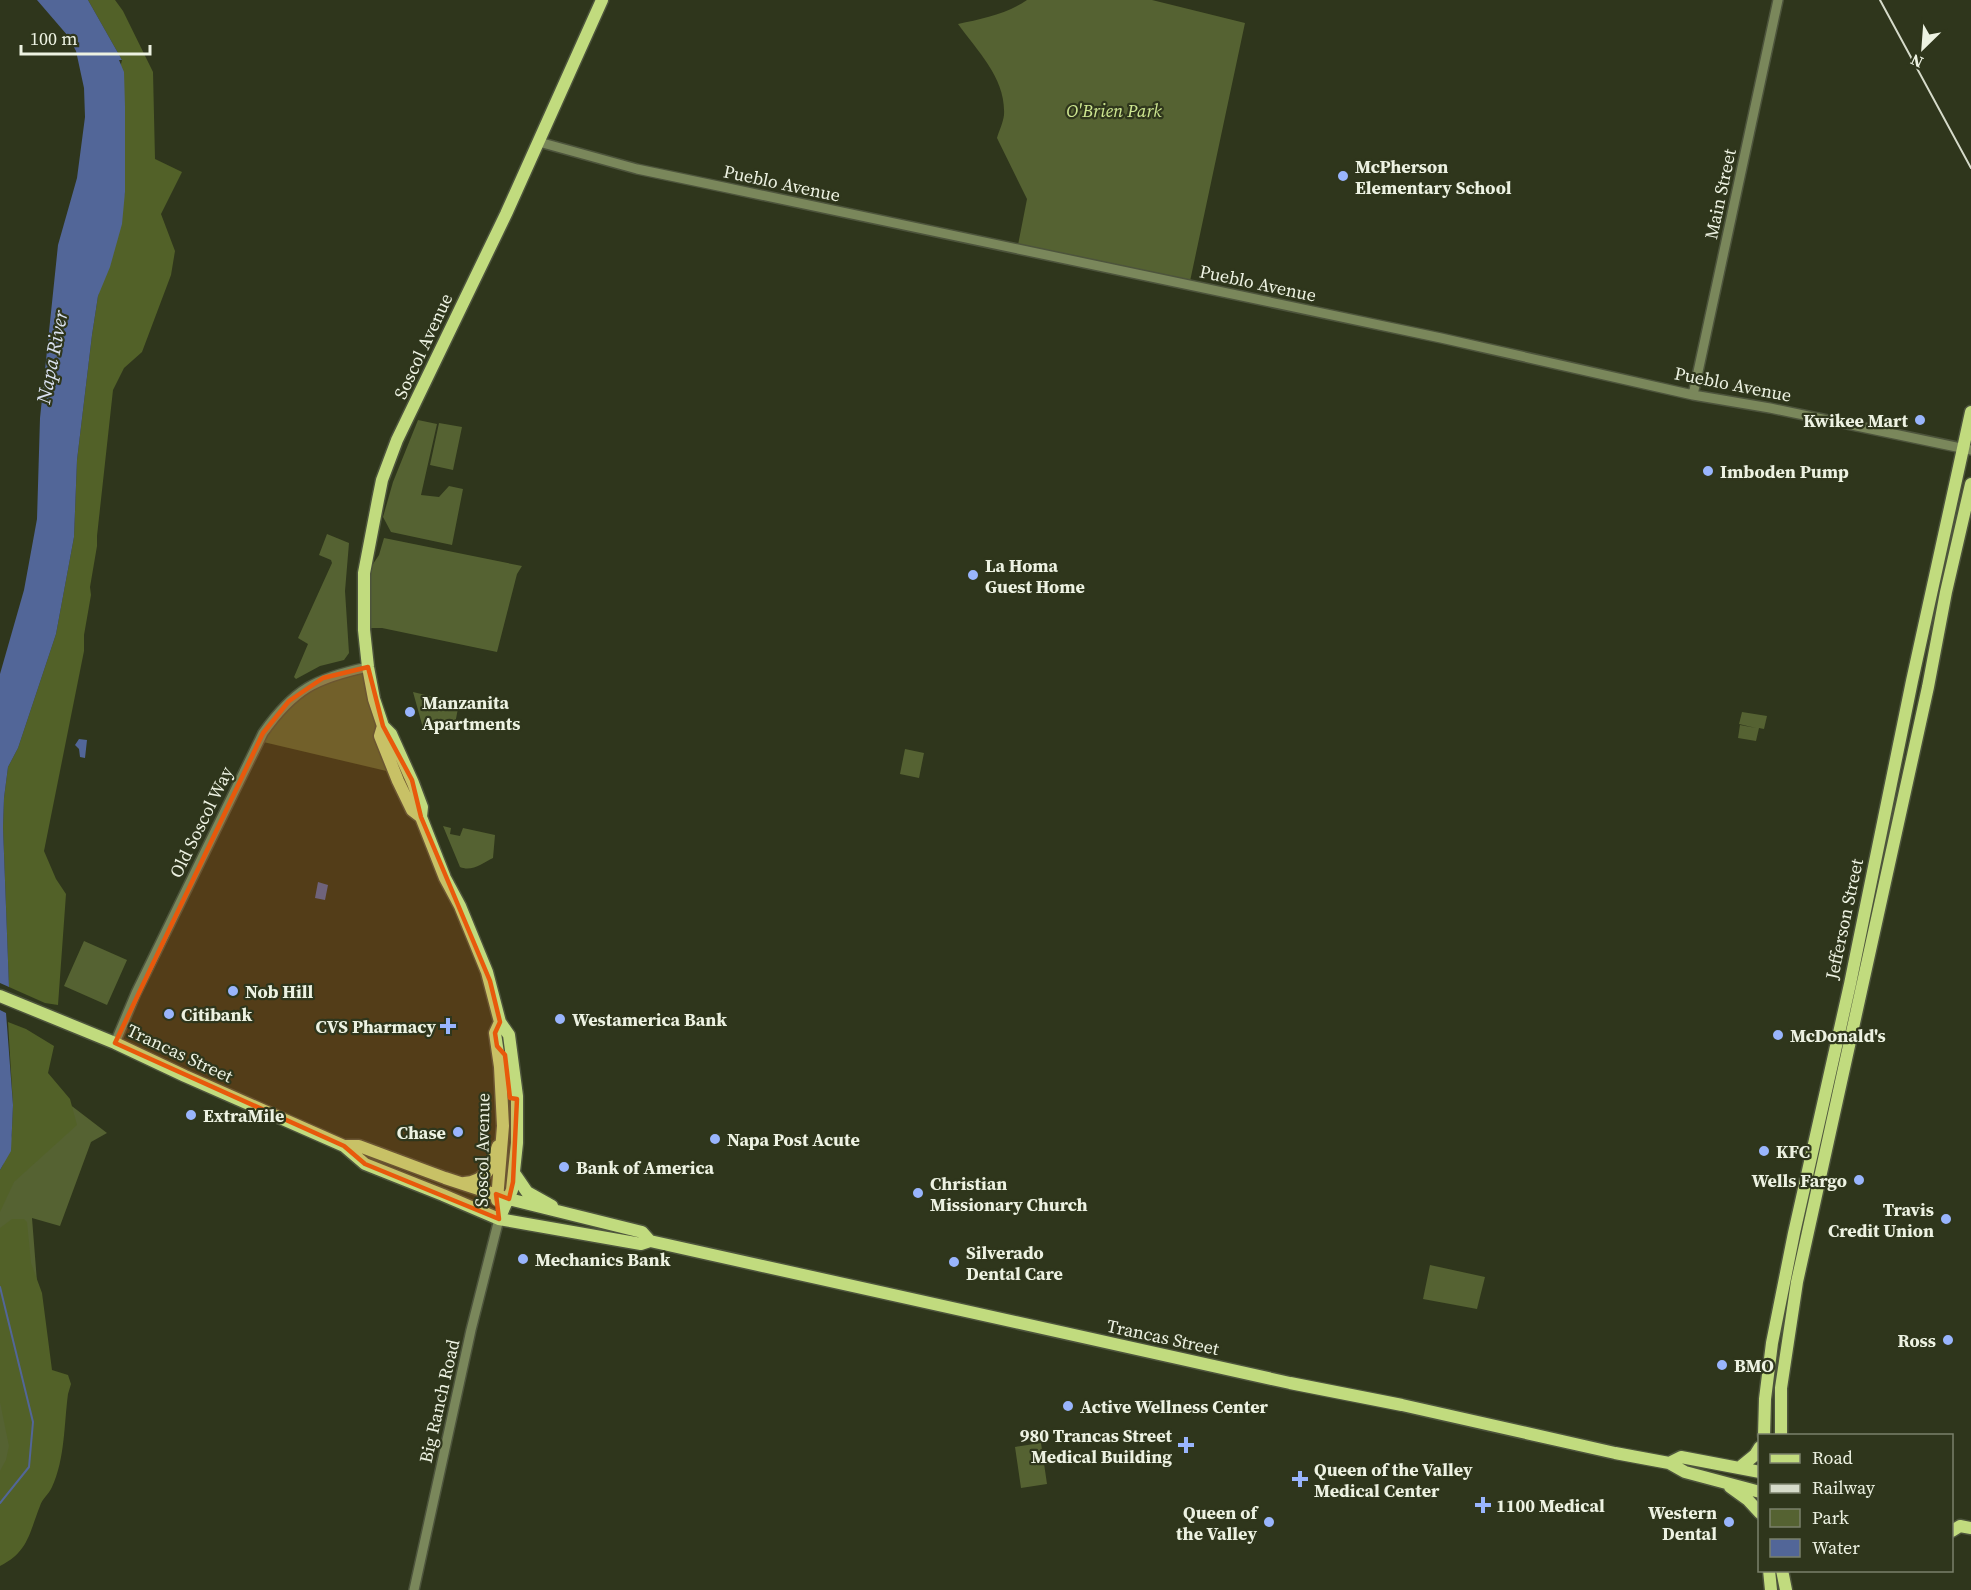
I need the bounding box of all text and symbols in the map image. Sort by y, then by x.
scale bar [21,18,150,56]
north arrow [1893,18,1953,78]
text: 100 m [30,26,77,51]
text: N [1906,49,1927,74]
park label: O'Brien Park [1066,98,1162,123]
street label: Main Street [1698,146,1742,242]
place label: McPherson Elementary School [1355,154,1512,200]
street label: Pueblo Avenue [721,158,843,208]
marker: McPherson Elementary School [1336,169,1350,183]
street label: Pueblo Avenue [1197,258,1319,308]
street label: Soscol Avenue [388,289,458,403]
water label: Napa River [29,307,75,407]
street label: Pueblo Avenue [1672,360,1794,408]
place label: Kwikee Mart [1803,408,1909,433]
marker: Kwikee Mart [1913,413,1927,427]
place label: Imboden Pump [1720,459,1849,484]
marker: Imboden Pump [1701,464,1715,478]
place label: La Homa Guest Home [985,553,1085,599]
marker: La Homa Guest Home [966,568,980,582]
place label: Manzanita Apartments [422,690,520,736]
marker: Manzanita Apartments [403,705,417,719]
street label: Old Soscol Way [163,761,239,882]
street label: Jefferson Street [1819,856,1869,983]
place label: Nob Hill [245,979,314,1004]
marker: Nob Hill [226,984,240,998]
place label: Citibank [181,1002,252,1027]
marker: Citibank [162,1007,176,1021]
place label: Westamerica Bank [572,1007,727,1032]
marker: Westamerica Bank [553,1012,567,1026]
place label: CVS Pharmacy [316,1014,436,1039]
street label: Trancas Street [123,1018,237,1089]
marker: CVS Pharmacy [441,1019,455,1033]
place label: McDonald's [1790,1023,1886,1048]
marker: McDonald's [1771,1028,1785,1042]
street label: Soscol Avenue [469,1093,495,1207]
place label: ExtraMile [203,1103,284,1128]
marker: ExtraMile [184,1108,198,1122]
place label: Chase [397,1120,446,1145]
marker: Chase [451,1125,465,1139]
place label: Napa Post Acute [727,1127,860,1152]
marker: Napa Post Acute [708,1132,722,1146]
place label: KFC [1776,1139,1810,1164]
marker: KFC [1757,1144,1771,1158]
place label: Bank of America [576,1155,715,1180]
marker: Bank of America [557,1160,571,1174]
place label: Wells Fargo [1751,1168,1847,1193]
place label: Christian Missionary Church [930,1171,1088,1217]
marker: Wells Fargo [1852,1173,1866,1187]
marker: Christian Missionary Church [911,1186,925,1200]
place label: Travis Credit Union [1828,1197,1934,1243]
marker: Travis Credit Union [1939,1212,1953,1226]
place label: Silverado Dental Care [966,1240,1063,1286]
place label: Mechanics Bank [535,1247,671,1272]
marker: Mechanics Bank [516,1252,530,1266]
marker: Silverado Dental Care [947,1255,961,1269]
street label: Trancas Street [1105,1313,1222,1361]
place label: Ross [1897,1328,1936,1353]
marker: Ross [1941,1333,1955,1347]
street label: Big Ranch Road [413,1337,465,1465]
place label: BMO [1734,1353,1774,1378]
marker: BMO [1715,1358,1729,1372]
place label: Active Wellness Center [1080,1394,1269,1419]
marker: Active Wellness Center [1061,1399,1075,1413]
place label: 980 Trancas Street Medical Building [1020,1423,1173,1469]
legend [1758,1434,1953,1572]
marker: 980 Trancas Street Medical Building [1177,1436,1195,1454]
text: Road [1812,1445,1853,1470]
place label: Queen of the Valley Medical Center [1314,1457,1473,1503]
marker: Queen of the Valley Medical Center [1291,1470,1309,1488]
text: Railway [1812,1475,1876,1500]
place label: 1100 Medical [1496,1493,1605,1518]
marker: 1100 Medical [1474,1496,1492,1514]
place label: Queen of the Valley [1176,1500,1259,1546]
place label: Western Dental [1648,1500,1717,1546]
text: Park [1812,1505,1849,1530]
marker: Queen of the Valley [1262,1515,1276,1529]
marker: Western Dental [1722,1515,1736,1529]
text: Water [1812,1535,1860,1560]

